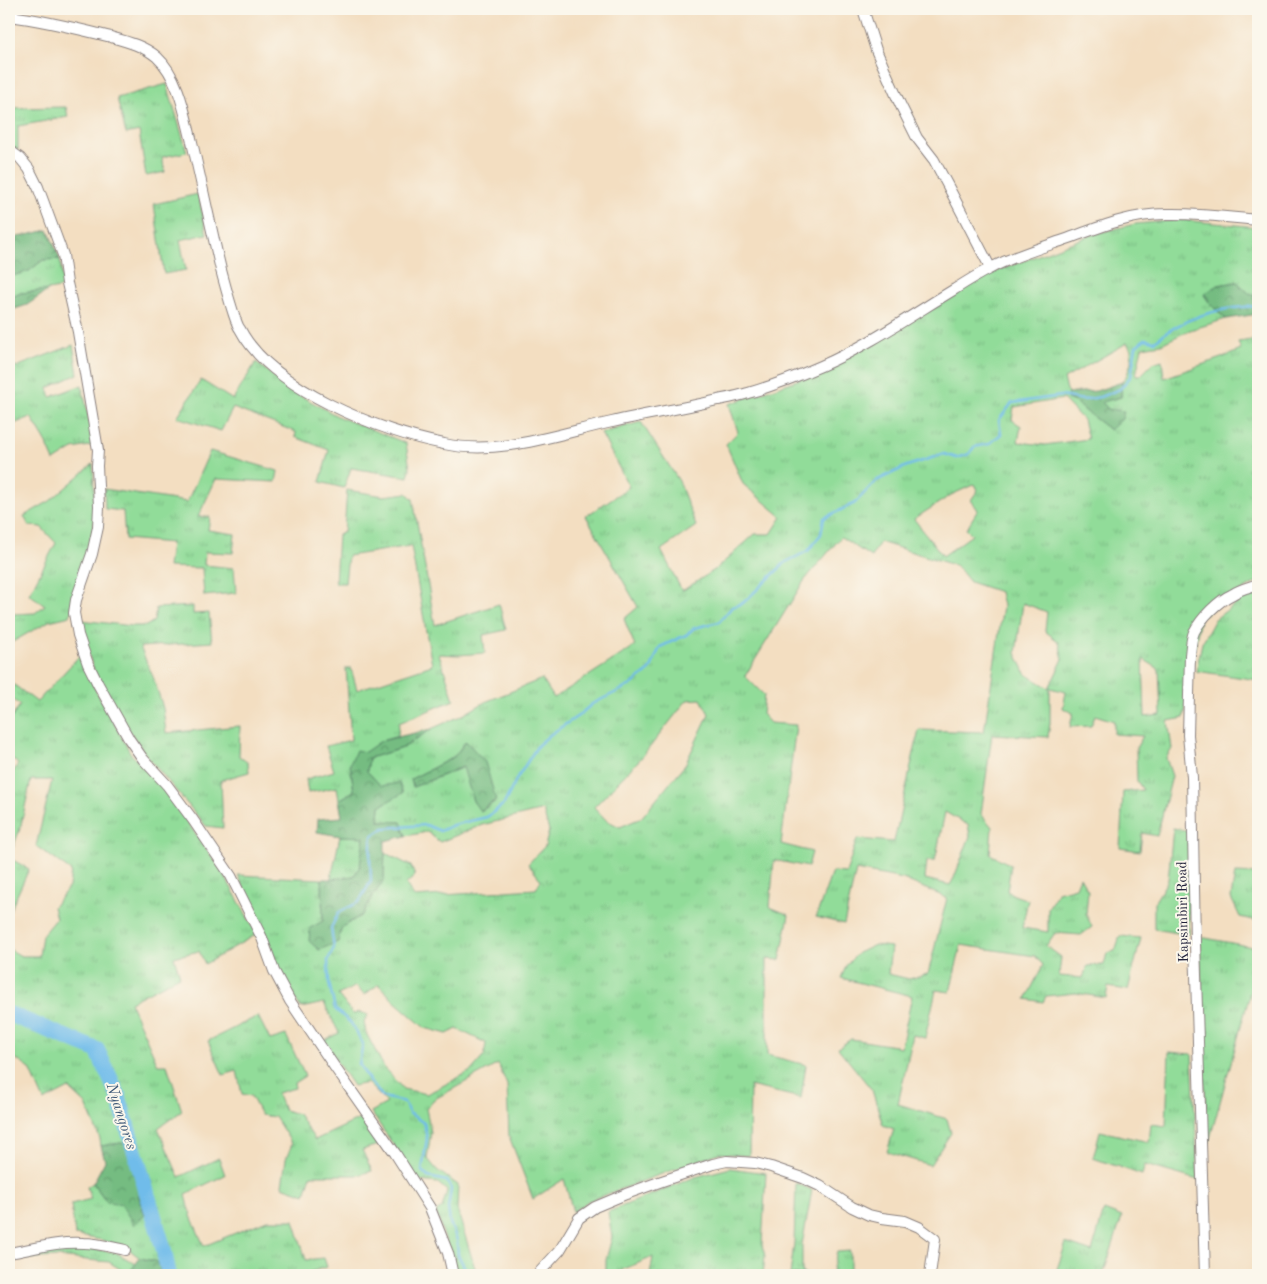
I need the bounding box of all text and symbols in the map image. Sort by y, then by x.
street label: Kapsimbiri Road [1175,861,1191,963]
water label: Nyangores [102,1080,138,1152]

